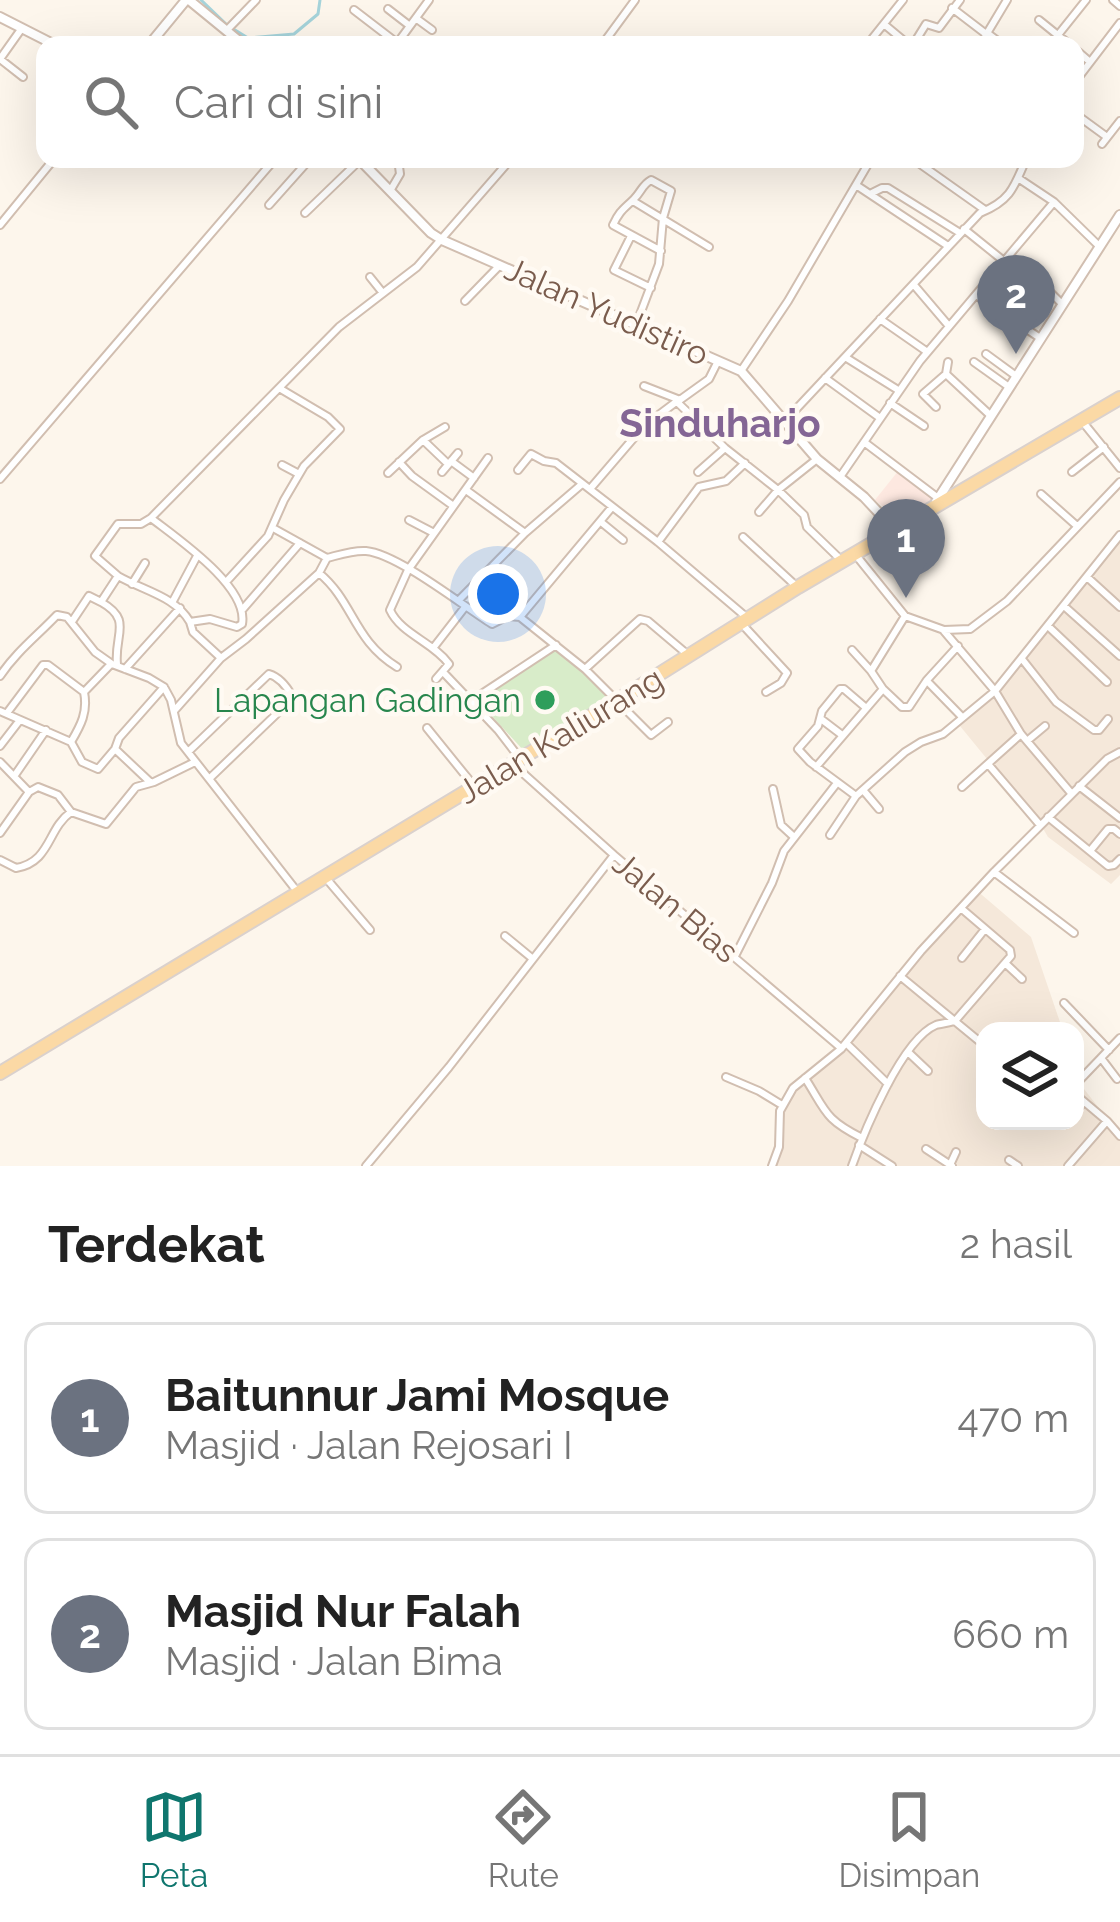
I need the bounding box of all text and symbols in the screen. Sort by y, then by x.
search box [36,36,1084,168]
icon: search [78,69,144,135]
text: Cari di sini [174,76,383,129]
street label: Jalan Yudistiro [499,249,715,374]
pin: 2 [977,255,1055,354]
district label: Sinduharjo [619,400,821,446]
pin: 1 [867,499,945,598]
your location [468,564,528,624]
street label: Jalan Kaliurang [451,659,670,812]
place label: Lapangan Gadingan [214,681,521,720]
marker: Lapangan Gadingan [532,687,558,713]
street label: Jalan Bias [605,844,746,971]
map controls [976,1022,1084,1130]
button: layers [976,1022,1084,1130]
text: Terdekat [48,1214,265,1274]
text: 2 hasil [960,1221,1072,1267]
text: Baitunnur Jami Mosque [165,1369,669,1422]
text: 1 [80,1395,100,1441]
text: 470 m [958,1395,1069,1441]
text: Masjid · Jalan Rejosari I [165,1422,573,1468]
text: Masjid Nur Falah [165,1585,521,1638]
text: 2 [79,1611,101,1657]
text: 660 m [952,1611,1069,1657]
text: Masjid · Jalan Bima [165,1638,503,1684]
tab: Peta [140,1784,208,1895]
tab: Rute [488,1784,559,1895]
tab: Disimpan [838,1784,980,1895]

